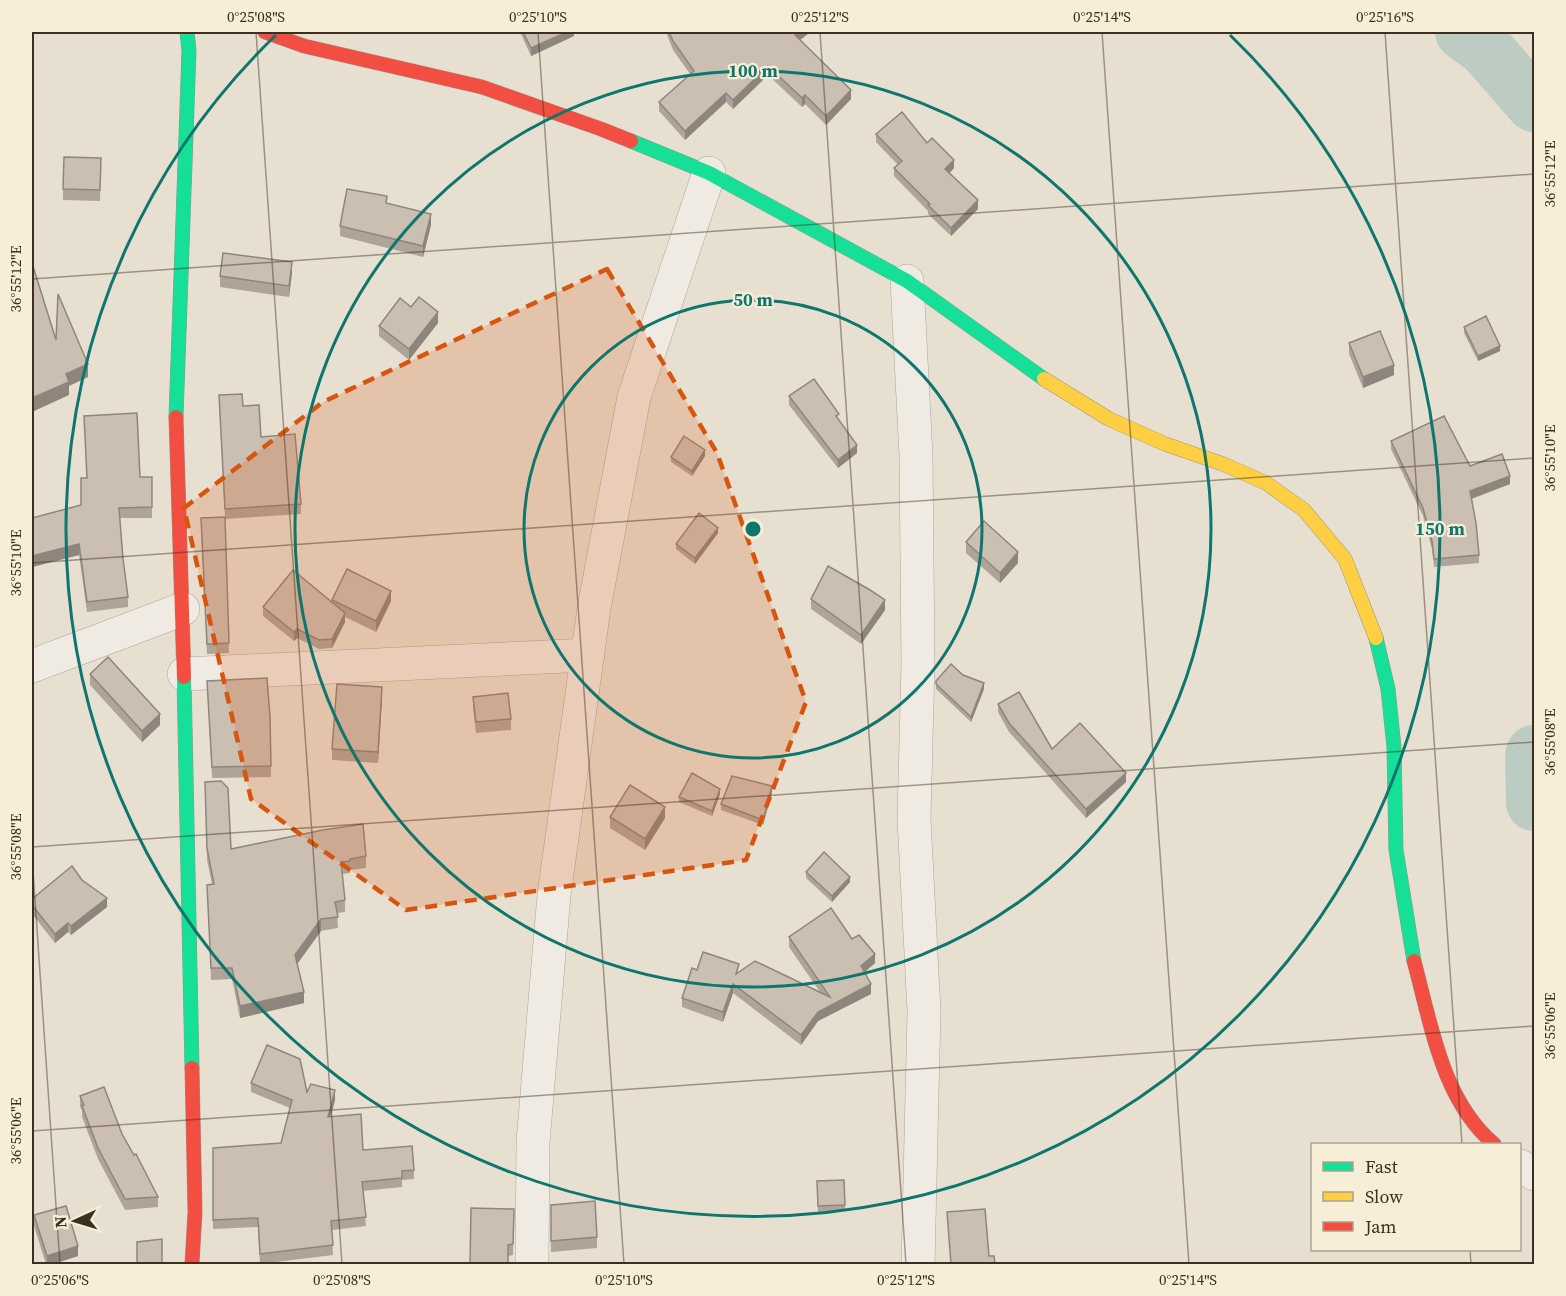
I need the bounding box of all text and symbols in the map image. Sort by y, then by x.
text: 0°25'08"S [227,6,285,27]
text: 0°25'10"S [509,6,567,27]
text: 0°25'12"S [791,6,849,27]
text: 0°25'14"S [1073,6,1131,27]
text: 0°25'16"S [1356,6,1414,27]
text: 100 m [728,58,778,83]
text: 36°55'12"E [1539,140,1560,208]
text: 36°55'12"E [5,245,26,313]
text: 50 m [733,287,773,312]
text: 36°55'10"E [1539,424,1560,492]
text: 150 m [1415,516,1465,541]
centre of rings [743,519,763,539]
text: 36°55'10"E [5,529,26,597]
text: 36°55'08"E [1539,708,1560,776]
text: 36°55'08"E [5,813,26,881]
text: 36°55'06"E [1539,992,1560,1060]
text: 36°55'06"E [5,1097,26,1165]
legend [1311,1143,1521,1251]
text: Fast [1365,1154,1398,1179]
text: Slow [1365,1184,1403,1209]
north arrow [45,1191,105,1251]
text: Jam [1364,1214,1397,1239]
text: N [49,1215,71,1229]
text: 0°25'06"S [31,1269,89,1290]
text: 0°25'08"S [313,1269,371,1290]
text: 0°25'10"S [595,1269,653,1290]
text: 0°25'12"S [877,1269,935,1290]
text: 0°25'14"S [1159,1269,1217,1290]

